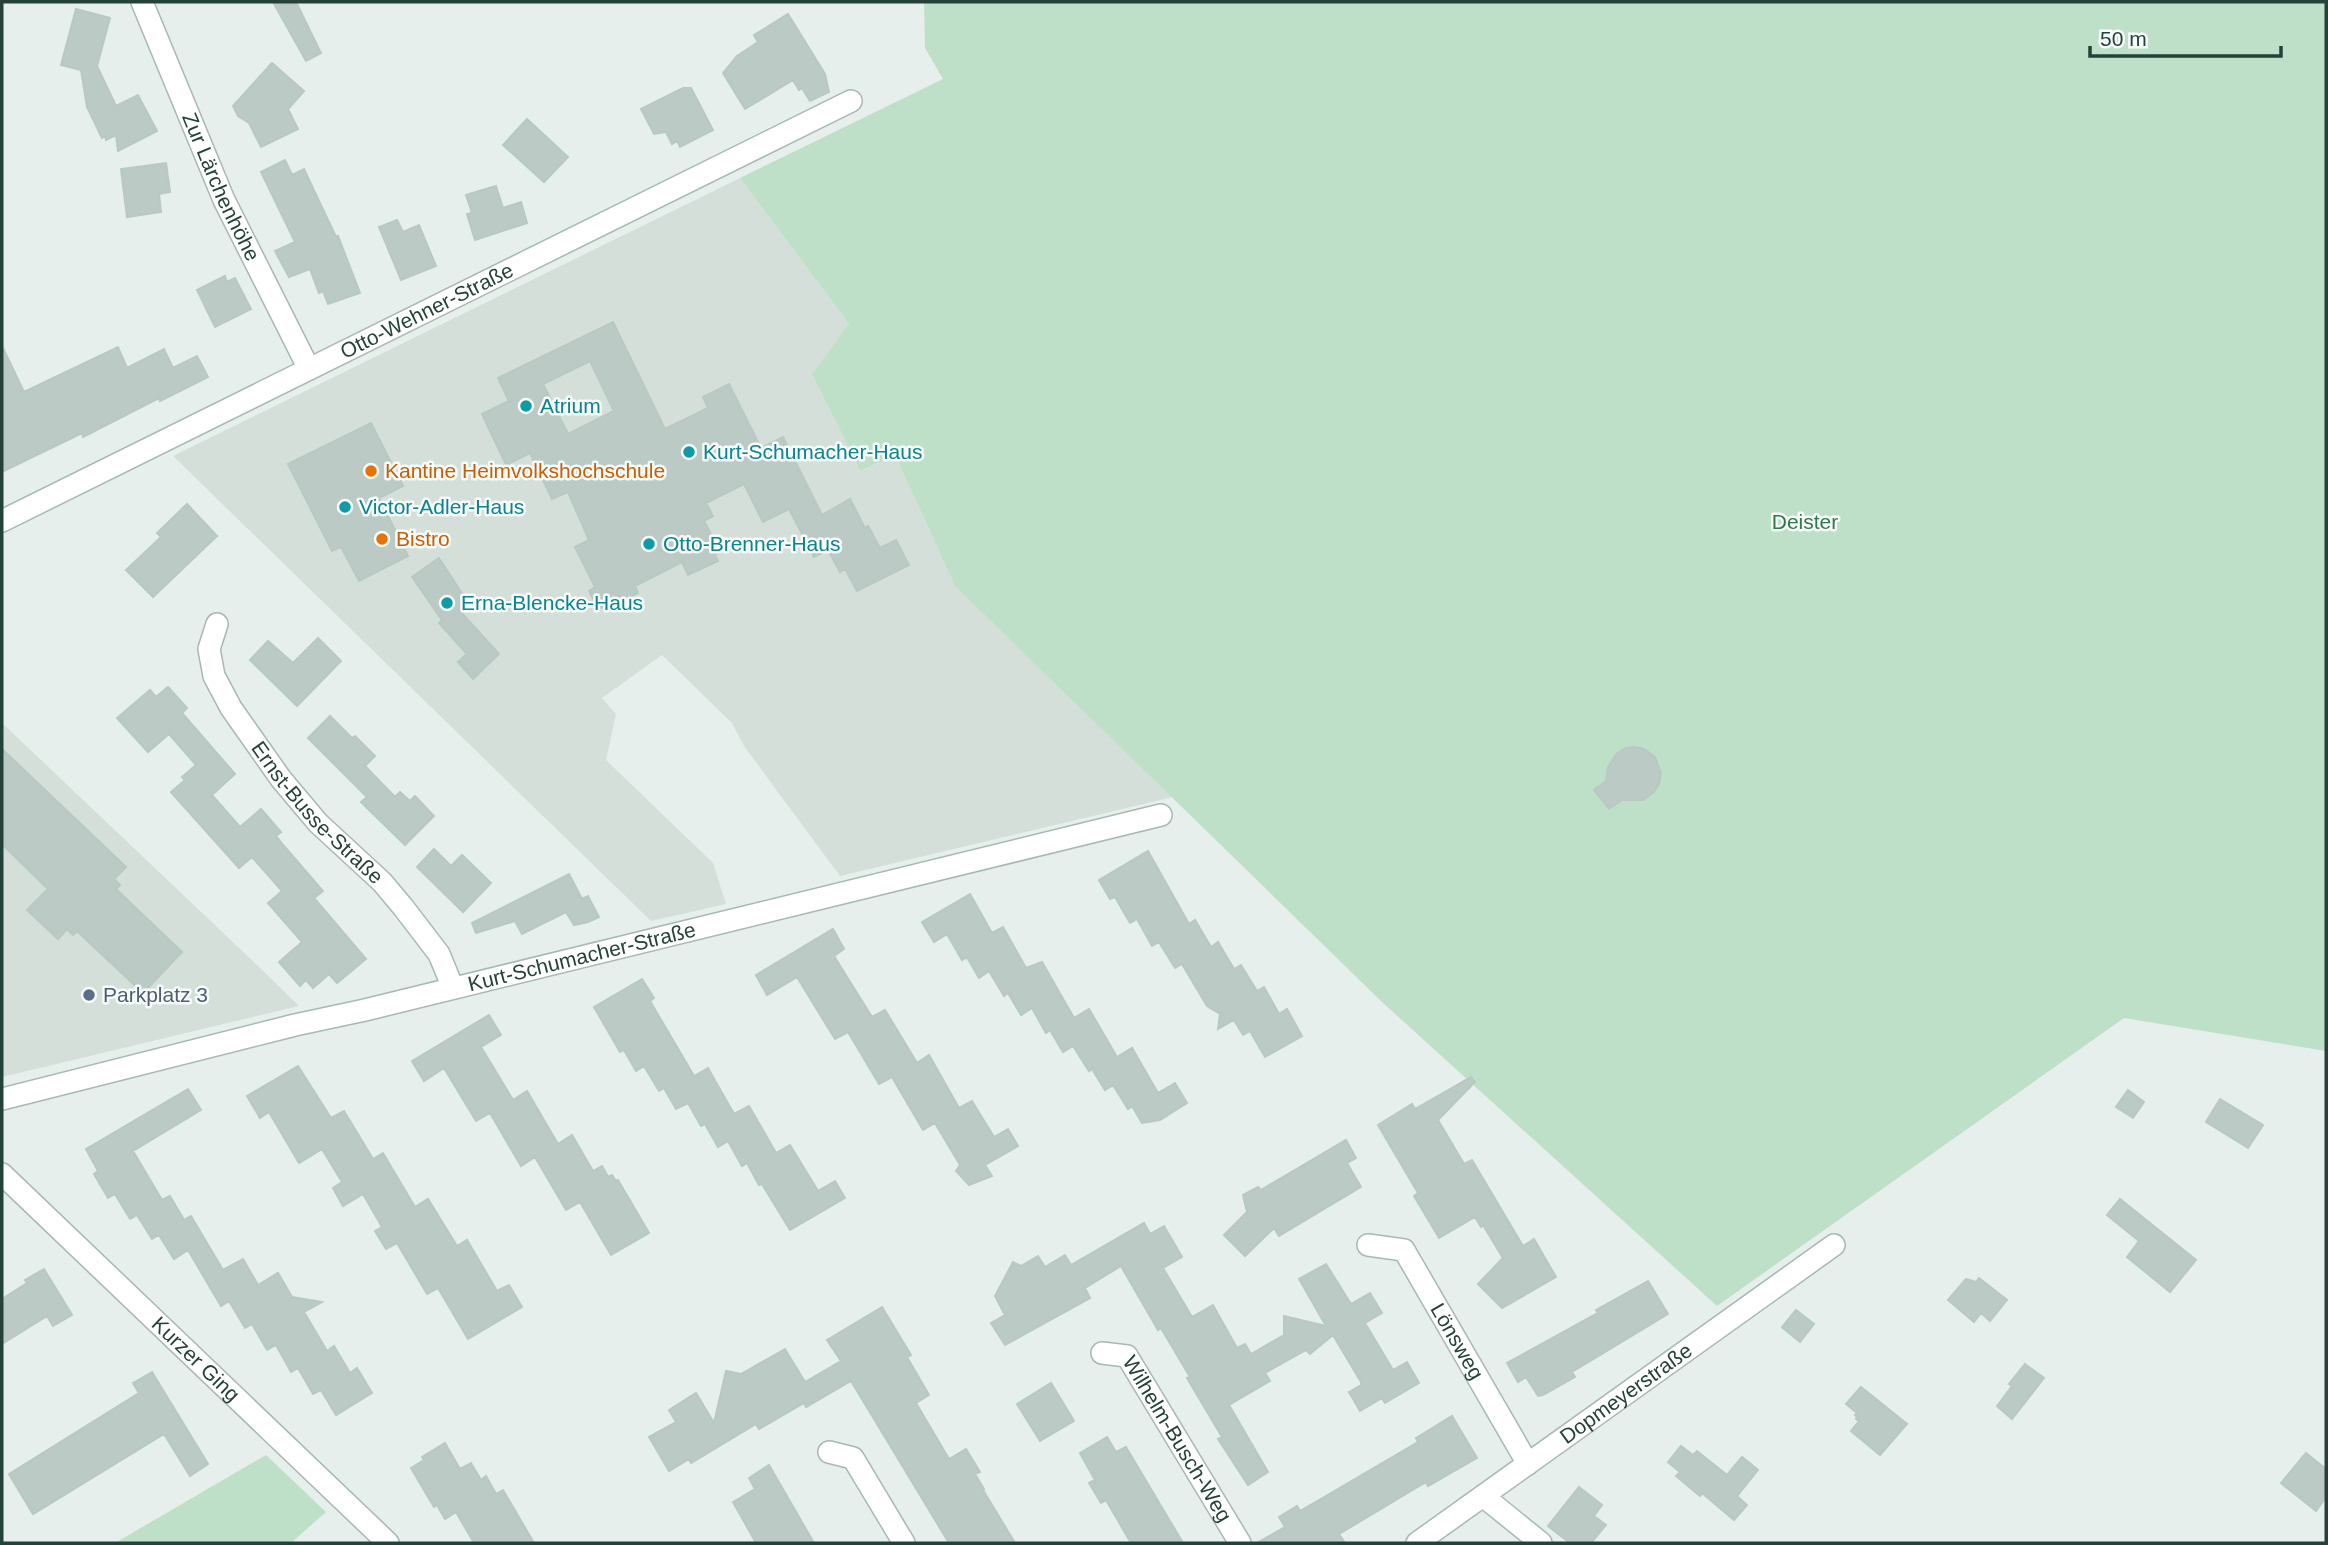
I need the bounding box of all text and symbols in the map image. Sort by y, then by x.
scale bar [2090,14,2281,58]
text: 50 m [2100,27,2147,50]
street label: Zur Lärchenhöhe [178,109,265,265]
street label: Otto-Wehner-Straße [336,258,517,363]
place label: Atrium [540,394,601,417]
marker: Atrium [518,398,534,414]
place label: Kurt-Schumacher-Haus [703,440,922,463]
marker: Kurt-Schumacher-Haus [681,444,697,460]
place label: Kantine Heimvolkshochschule [385,459,665,482]
marker: Kantine Heimvolkshochschule [363,463,379,479]
place label: Victor-Adler-Haus [359,495,524,518]
marker: Victor-Adler-Haus [337,499,353,515]
park label: Deister [1772,510,1838,533]
place label: Bistro [396,527,450,550]
marker: Bistro [374,531,390,547]
place label: Otto-Brenner-Haus [663,532,840,555]
marker: Otto-Brenner-Haus [641,536,657,552]
place label: Erna-Blencke-Haus [461,591,643,614]
marker: Erna-Blencke-Haus [439,595,455,611]
street label: Ernst-Busse-Straße [247,737,388,888]
street label: Kurt-Schumacher-Straße [466,917,698,995]
place label: Parkplatz 3 [103,983,208,1006]
marker: Parkplatz 3 [81,987,97,1003]
street label: Lönsweg [1426,1299,1488,1383]
street label: Kurzer Ging [148,1312,245,1406]
street label: Dopmeyerstraße [1555,1338,1696,1448]
street label: Wilhelm-Busch-Weg [1119,1351,1236,1526]

